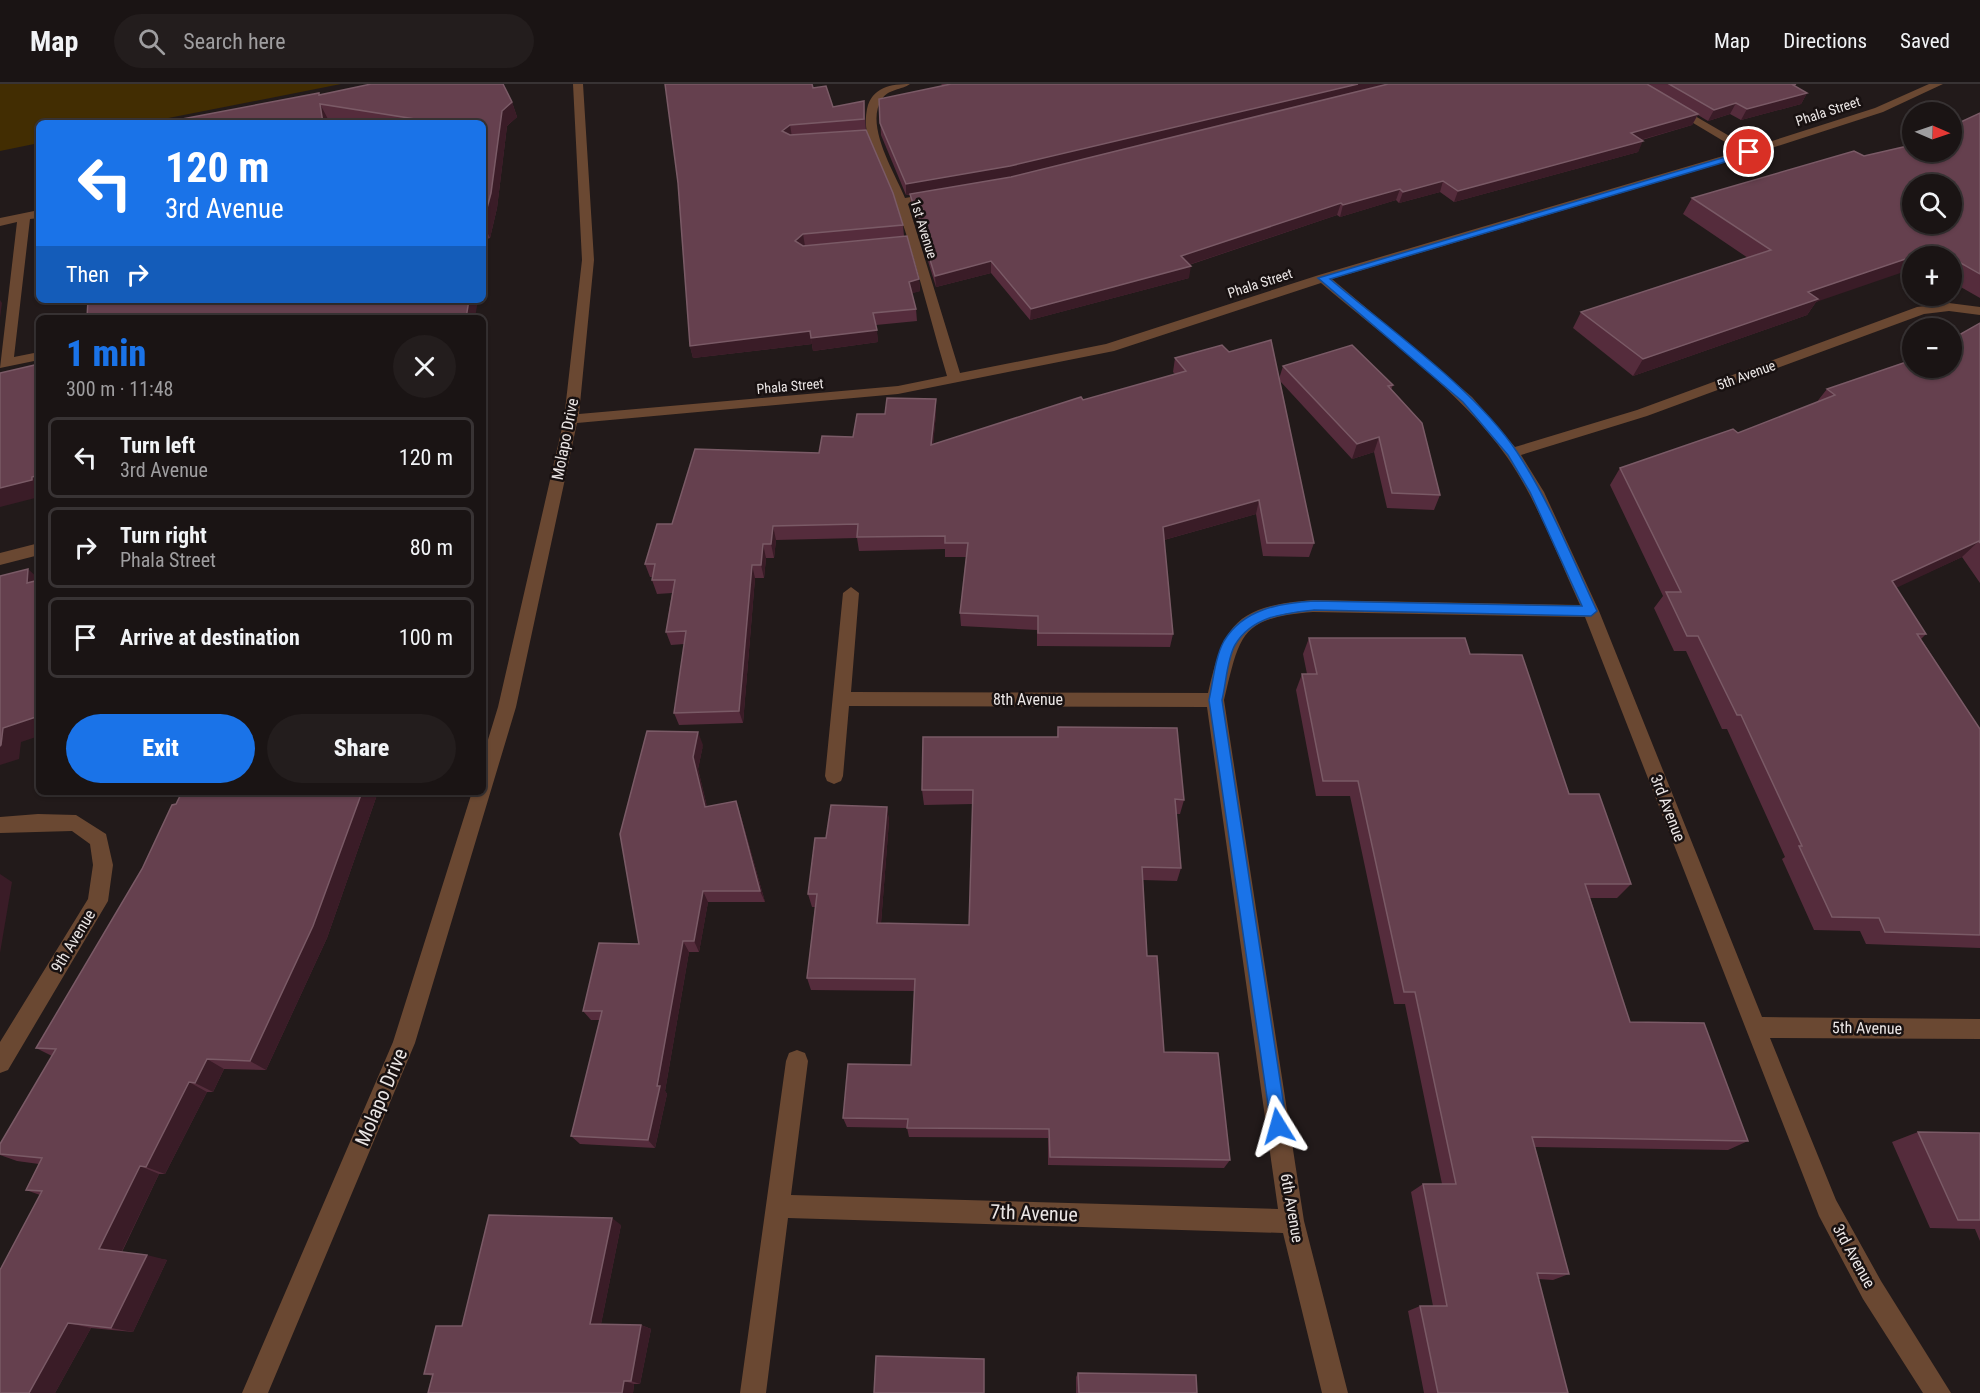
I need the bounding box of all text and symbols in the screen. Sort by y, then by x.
search box [114,14,534,68]
text: Map [30,25,78,58]
icon: search [135,25,168,58]
text: Search here [183,29,286,54]
text: Map [1714,29,1750,53]
text: Directions [1783,29,1867,53]
text: Saved [1900,29,1950,53]
street label: Phala Street [1794,93,1862,129]
north arrow [1902,102,1962,162]
map controls [1902,102,1962,378]
pin [1723,126,1774,177]
icon: arrive [1732,135,1765,168]
text: 120 m [165,143,270,192]
icon: left [66,144,144,222]
button: search [1902,174,1962,234]
text: 3rd Avenue [165,193,284,225]
street label: 1st Avenue [907,198,941,261]
button: + [1902,246,1962,306]
icon: right [121,258,154,291]
text: Then [66,262,109,287]
street label: Phala Street [1226,265,1294,301]
button: − [1902,318,1962,378]
text: 1 min [66,333,146,375]
button: close [393,335,456,398]
street label: 5th Avenue [1714,357,1778,393]
street label: Phala Street [756,375,824,397]
text: 300 m · 11:48 [66,377,173,401]
street label: Molapo Drive [548,396,582,482]
text: Turn left [120,433,195,458]
icon: left [69,441,102,474]
text: 120 m [399,445,453,470]
text: 3rd Avenue [120,458,208,482]
text: Turn right [120,523,207,548]
icon: right [69,531,102,564]
text: 80 m [410,535,453,560]
text: Phala Street [120,548,216,572]
icon: arrive [69,621,102,654]
text: Arrive at destination [120,625,300,650]
text: 100 m [399,625,453,650]
street label: 8th Avenue [993,690,1063,709]
button: Exit [66,714,255,783]
button: Share [267,714,456,783]
street label: 3rd Avenue [1647,772,1689,844]
street label: 9th Avenue [47,906,99,976]
street label: 5th Avenue [1832,1018,1902,1038]
street label: Molapo Drive [350,1045,412,1149]
position arrow [1246,1094,1310,1158]
street label: 6th Avenue [1277,1172,1307,1244]
street label: 7th Avenue [990,1199,1078,1227]
street label: 3rd Avenue [1829,1221,1879,1291]

